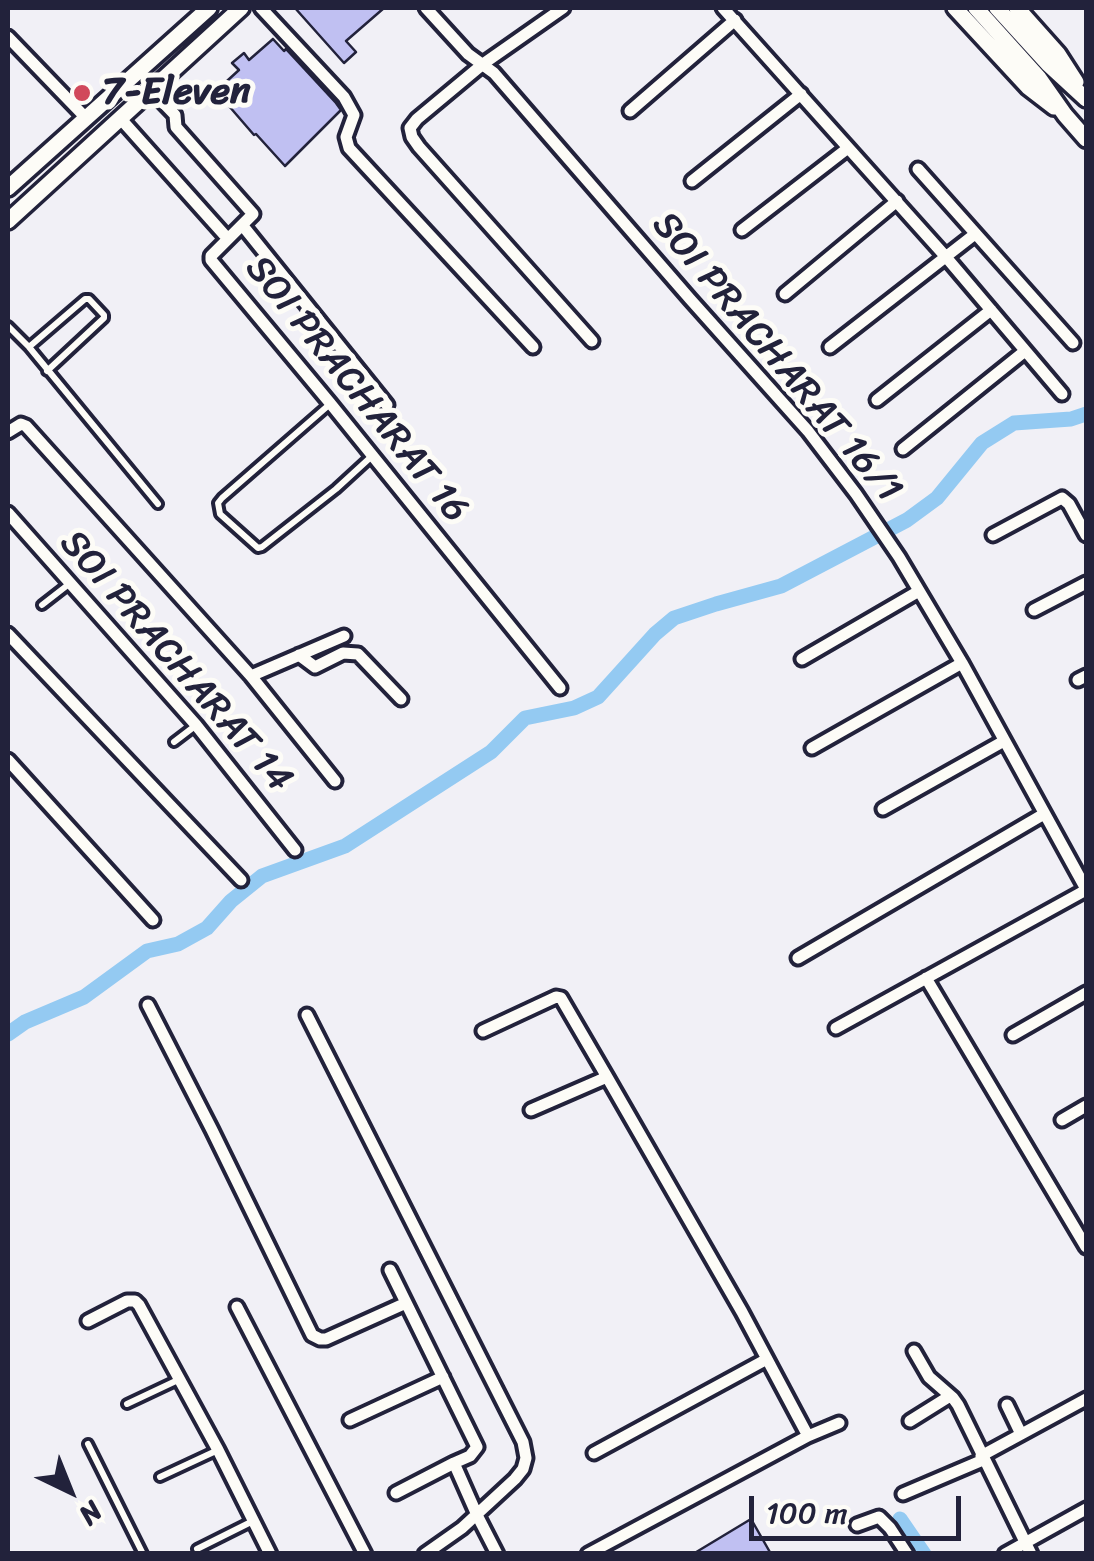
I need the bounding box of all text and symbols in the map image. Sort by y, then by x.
place label: 7-Eleven [102,70,251,116]
marker: 7-Eleven [71,82,93,104]
street label: SOI PRACHARAT 16/1 [641,204,911,512]
street label: SOI PRACHARAT 16 [234,247,478,533]
street label: SOI PRACHARAT 14 [49,522,301,802]
north arrow [20,1441,120,1541]
scale bar [754,1476,966,1538]
text: 100 m [766,1486,848,1540]
text: N [67,1489,115,1538]

